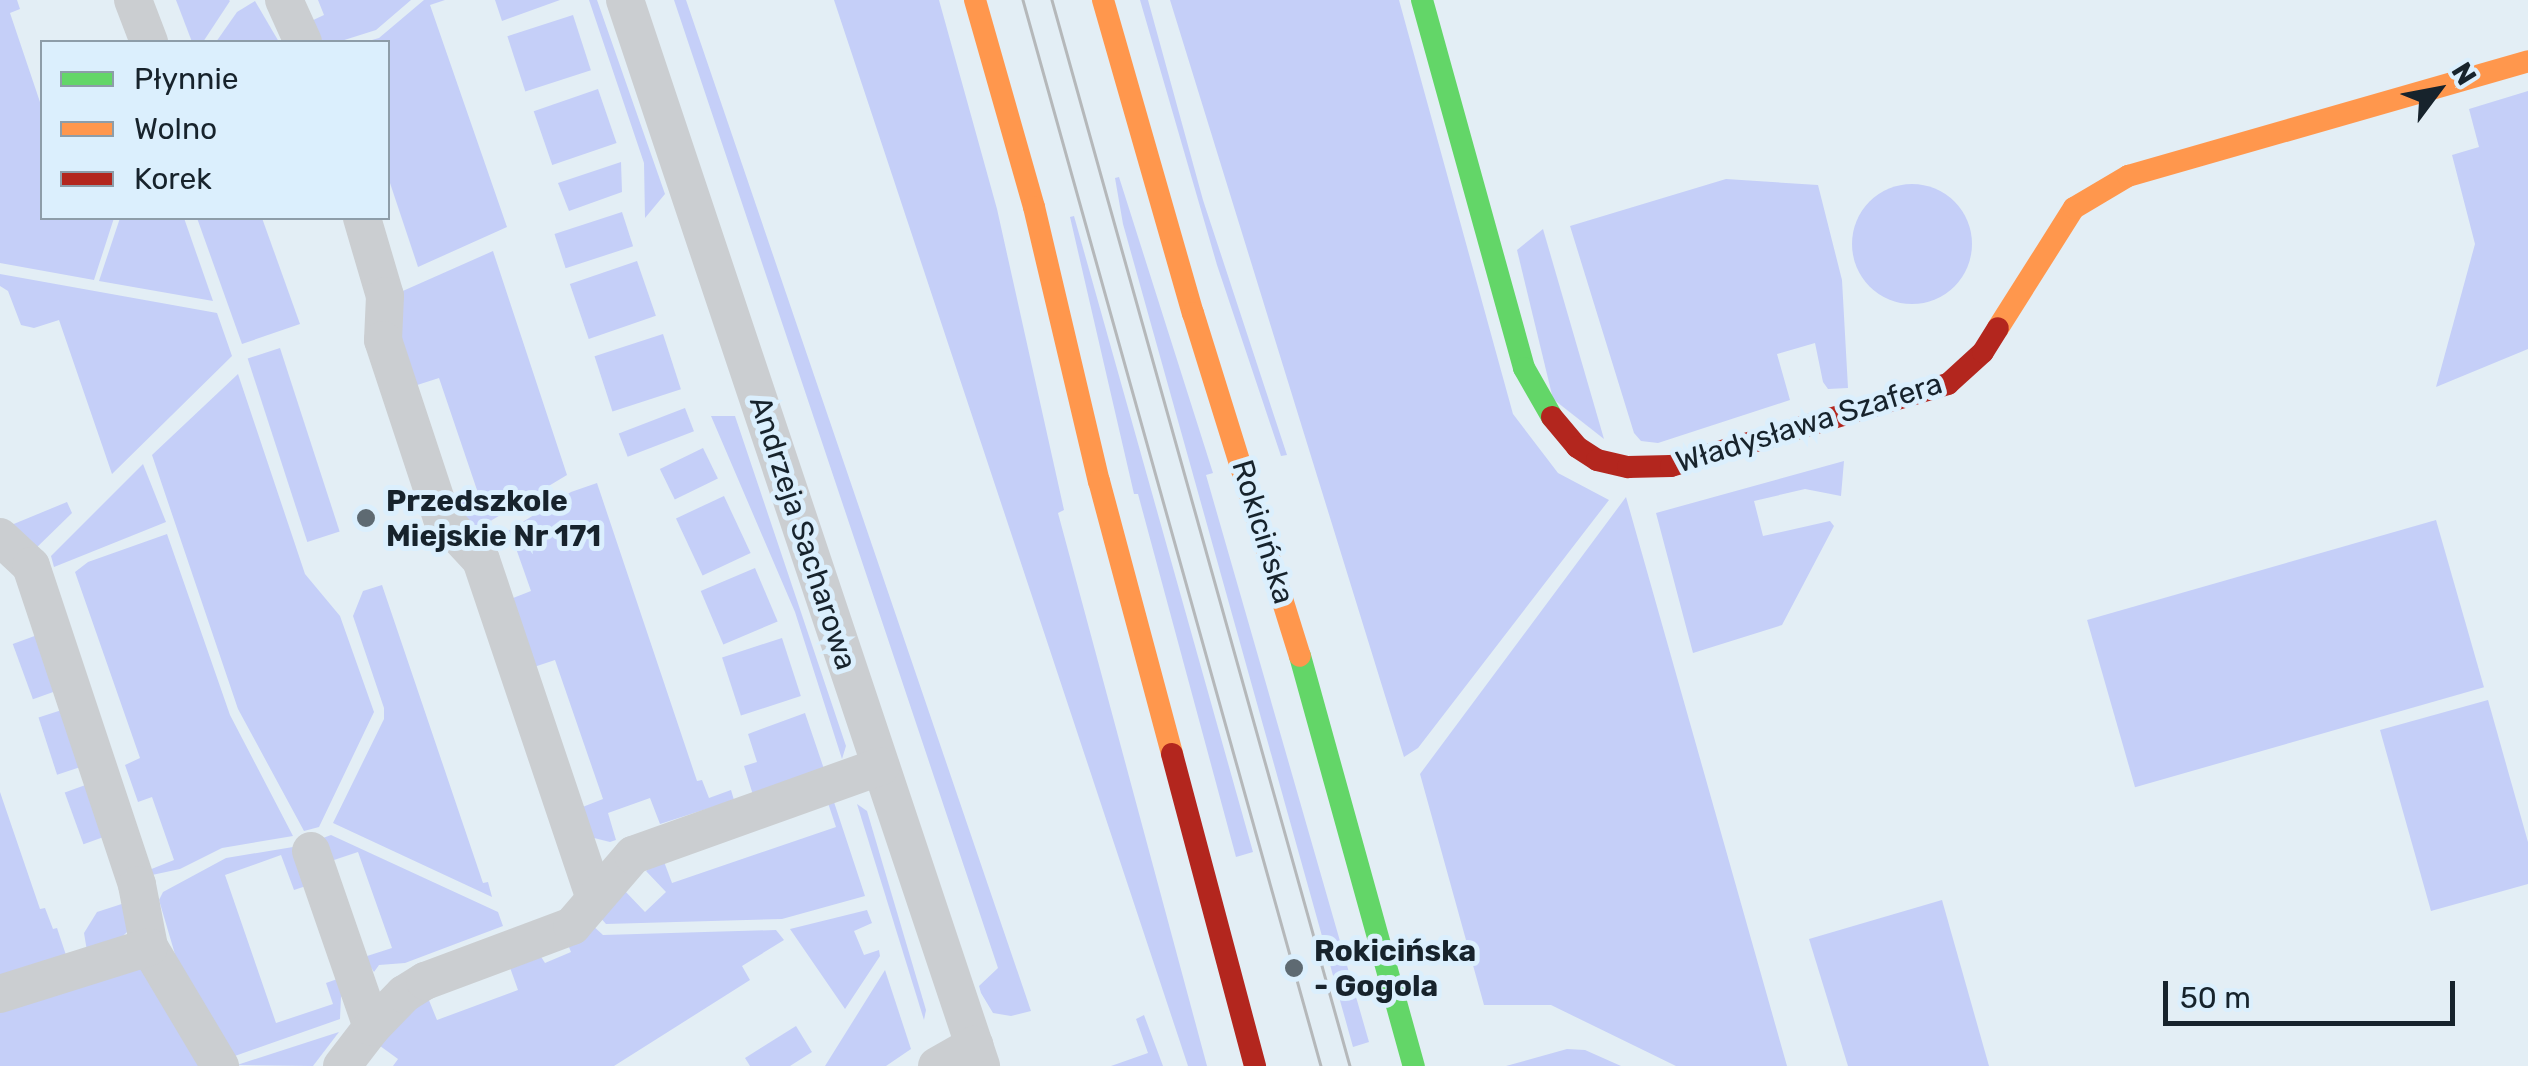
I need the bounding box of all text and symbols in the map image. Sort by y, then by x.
legend [40,40,390,220]
north arrow [2388,40,2488,140]
text: N [2445,57,2483,91]
text: Płynnie [134,61,239,97]
text: Wolno [134,111,217,147]
text: Korek [134,161,212,197]
street label: Władysława Szafera [1672,365,1946,481]
street label: Andrzeja Sacharowa [742,392,864,674]
street label: Rokicińska [1224,456,1302,608]
place label: Przedszkole Miejskie Nr 171 [386,483,602,554]
marker: Przedszkole Miejskie Nr 171 [355,507,377,529]
place label: Rokicińska - Gogola [1314,933,1476,1004]
marker: Rokicińska - Gogola [1283,957,1305,979]
scale bar [2168,961,2460,1023]
text: 50 m [2180,980,2251,1016]

